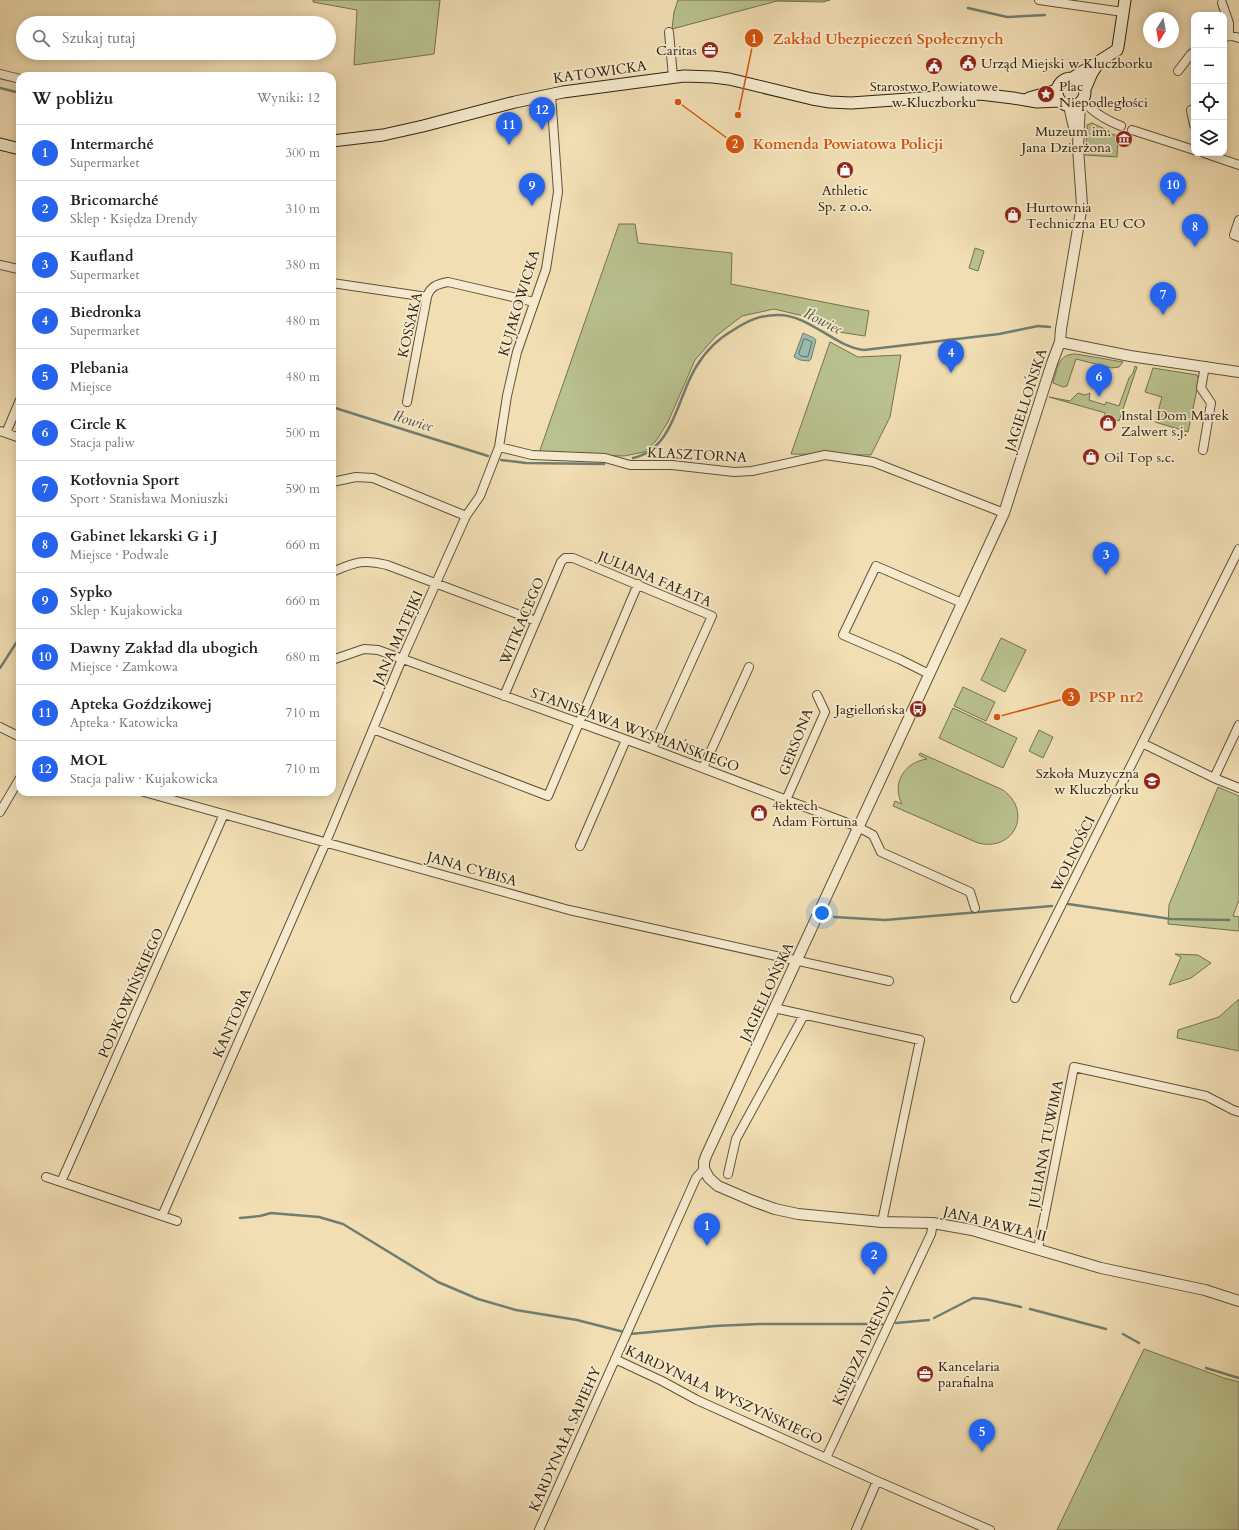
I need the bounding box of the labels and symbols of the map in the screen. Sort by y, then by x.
north arrow [1143,12,1179,48]
callout: Zakład Ubezpieczeń Społecznych [744,25,1012,52]
text: Zakład Ubezpieczeń Społecznych [772,29,1004,49]
text: 1 [751,31,757,47]
office icon: Caritas [700,40,720,60]
place label: Caritas [656,41,697,60]
public building icon: Urząd Miejski w Kluczborku [958,53,978,73]
place label: Urząd Miejski w Kluczborku [981,54,1153,73]
street label: KATOWICKA [552,56,648,88]
public building icon: Starostwo Powiatowe w Kluczborku [924,56,944,76]
place label: Starostwo Powiatowe w Kluczborku [870,77,998,112]
place label: Plac Niepodległości [1059,77,1148,112]
place icon: Plac Niepodległości [1036,84,1056,104]
pin: 12 [529,97,555,130]
pin: 11 [496,112,522,145]
place label: Muzeum im. Jana Dzierżona [1020,122,1111,157]
museum icon: Muzeum im. Jana Dzierżona [1114,129,1134,149]
callout: Komenda Powiatowa Policji [725,130,951,157]
text: Komenda Powiatowa Policji [753,134,943,154]
text: 2 [732,136,738,152]
shop icon: Athletic Sp. z o.o. [835,160,855,180]
pin: 10 [1160,172,1186,205]
pin: 9 [519,173,545,206]
place label: Athletic Sp. z o.o. [818,181,872,216]
place label: Hurtownia Techniczna EU CO [1026,198,1146,233]
shop icon: Hurtownia Techniczna EU CO [1003,205,1023,225]
pin: 8 [1182,214,1208,247]
street label: KUJAKOWICKA [494,247,544,359]
pin: 7 [1150,282,1176,315]
street label: KOSSAKA [393,290,427,360]
water label: Iłowiec [800,303,846,339]
pin: 4 [938,340,964,373]
street label: JAGIELLOŃSKA [1000,346,1052,456]
pin: 6 [1086,364,1112,397]
water label: Iłowiec [390,405,436,437]
place label: Instal Dom Marek Zalwert s.j. [1121,406,1229,441]
shop icon: Instal Dom Marek Zalwert s.j. [1098,413,1118,433]
street label: KLASZTORNA [647,443,747,467]
shop icon: Oil Top s.c. [1081,447,1101,467]
place label: Oil Top s.c. [1104,448,1175,467]
pin: 3 [1093,542,1119,575]
street label: JULIANA FAŁATA [593,546,715,612]
street label: WITKACEGO [495,574,549,669]
street label: JANA MATEJKI [368,587,428,690]
street label: STANISŁAWA WYSPIAŃSKIEGO [528,683,742,777]
callout: PSP nr2 [1061,684,1151,711]
text: PSP nr2 [1089,687,1144,707]
text: 3 [1068,689,1074,705]
bus stop icon: Jagiellońska [908,699,928,719]
place label: Jagiellońska [833,700,905,719]
street label: GERSONA [775,706,818,778]
place label: Szkoła Muzyczna w Kluczborku [1036,764,1139,799]
school or university icon: Szkoła Muzyczna w Kluczborku [1142,771,1162,791]
place label: 4ektech Adam Fortuna [772,796,858,831]
shop icon: 4ektech Adam Fortuna [749,803,769,823]
street label: WOLNOŚCI [1046,813,1100,896]
street label: JANA CYBISA [423,847,519,891]
your location [812,903,832,923]
street label: PODKOWIŃSKIEGO [94,925,168,1061]
street label: JAGIELLOŃSKA [735,939,798,1047]
street label: KANTORA [208,985,256,1061]
street label: JULIANA TUWIMA [1024,1078,1068,1212]
street label: JANA PAWŁA II [939,1201,1049,1246]
pin: 1 [694,1213,720,1246]
pin: 2 [861,1242,887,1275]
street label: KSIĘDZA DRENDY [828,1283,900,1409]
street label: KARDYNAŁA WYSZYŃSKIEGO [622,1341,826,1449]
place label: Kancelaria parafialna [938,1357,1000,1392]
street label: KARDYNAŁA SAPIEHY [524,1363,606,1514]
office icon: Kancelaria parafialna [915,1364,935,1384]
pin: 5 [969,1419,995,1452]

